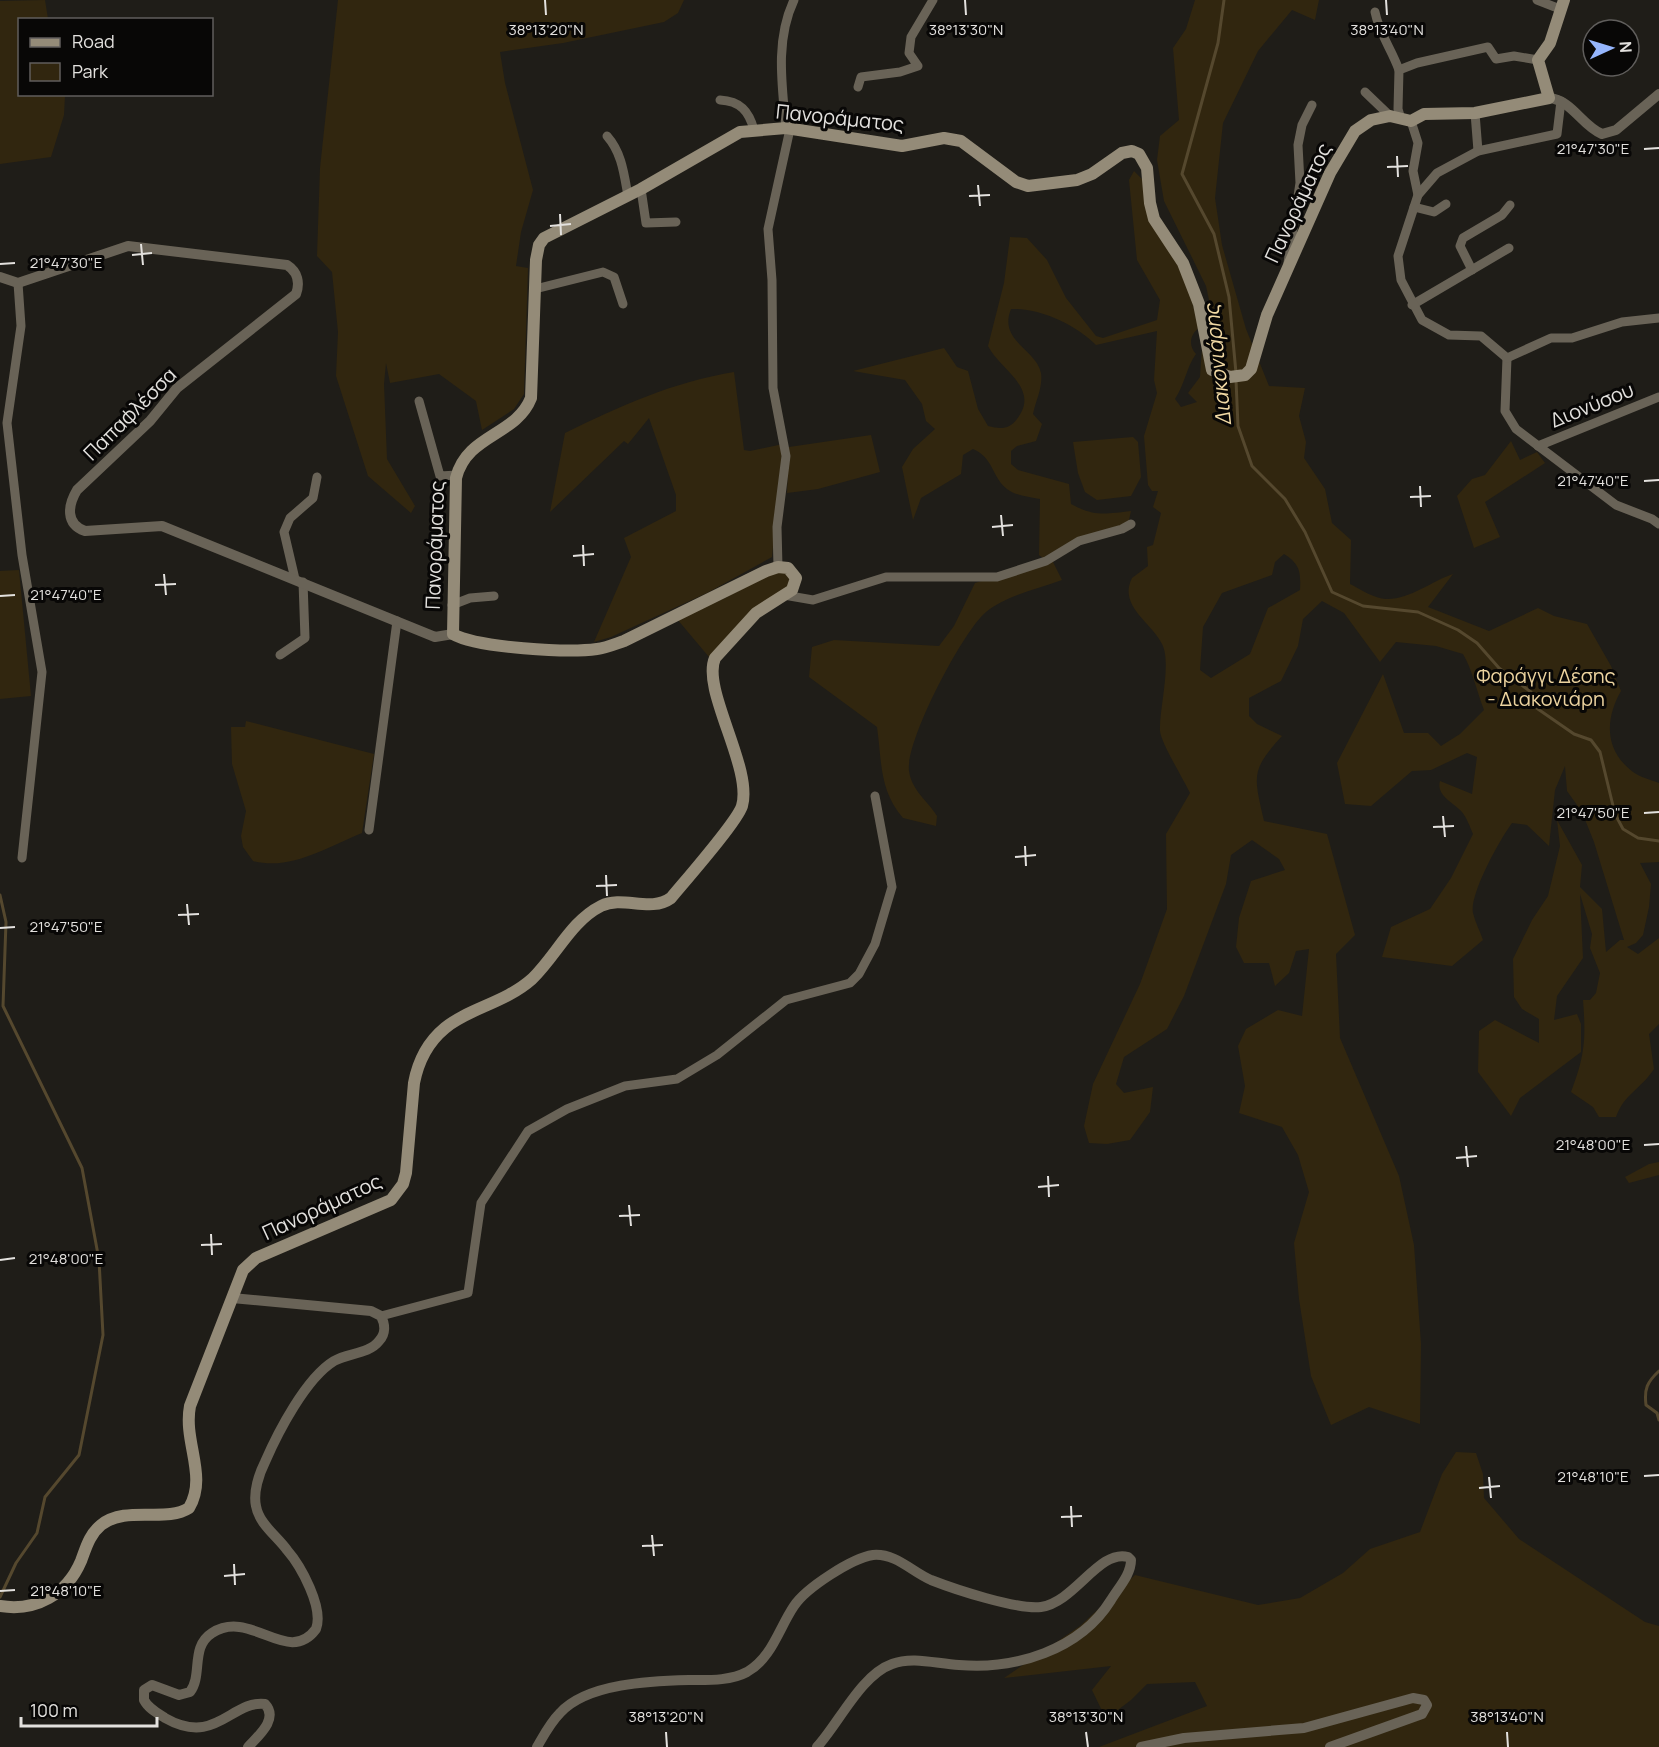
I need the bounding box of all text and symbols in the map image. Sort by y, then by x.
legend [18,18,213,96]
north arrow [1581,18,1641,78]
text: 38°13'20"N [509,19,583,40]
text: 38°13'30"N [929,19,1003,40]
text: 38°13'40"N [1350,19,1424,40]
text: Road [72,29,115,53]
text: N [1615,40,1637,53]
text: Park [72,59,109,83]
street label: Πανοράματος [775,97,906,138]
text: 21°47'30"E [1557,138,1629,159]
street label: Πανοράματος [1258,139,1337,267]
text: 21°47'30"E [30,252,102,273]
water label: Διακονιάρης [1196,301,1237,427]
street label: Παπαφλέσσα [77,361,182,466]
street label: Διονύσου [1546,376,1638,434]
text: 21°47'40"E [1557,470,1629,491]
street label: Πανοράματος [419,480,450,610]
text: 21°47'40"E [30,584,102,605]
park label: Φαράγγι Δέσης - Διακονιάρη [1476,662,1616,712]
text: 21°47'50"E [1557,802,1629,823]
text: 21°47'50"E [30,916,102,937]
text: 21°48'00"E [1556,1134,1630,1155]
street label: Πανοράματος [258,1167,386,1246]
text: 21°48'00"E [29,1248,103,1269]
text: 21°48'10"E [1557,1466,1629,1487]
text: 21°48'10"E [30,1580,102,1601]
scale bar [21,1690,158,1728]
text: 100 m [30,1698,78,1722]
text: 38°13'20"N [629,1706,703,1727]
text: 38°13'30"N [1049,1706,1123,1727]
text: 38°13'40"N [1470,1706,1544,1727]

